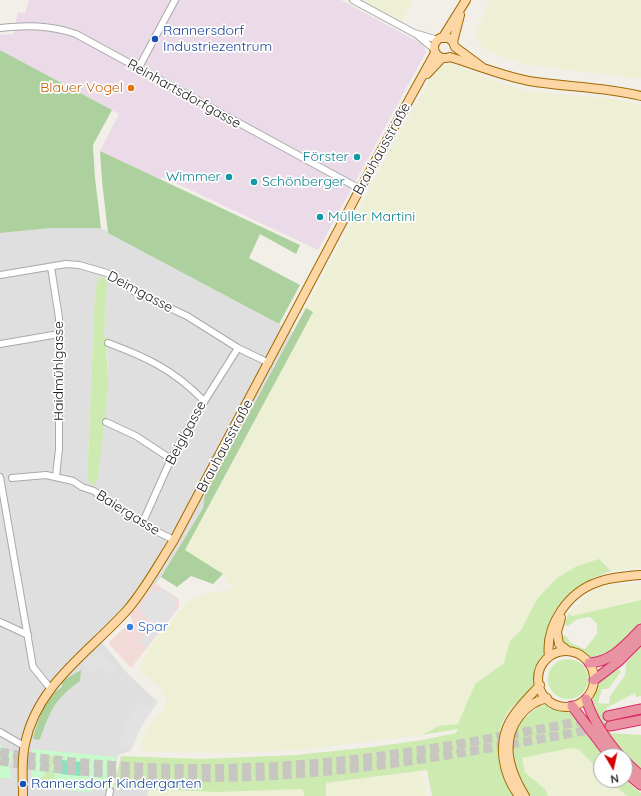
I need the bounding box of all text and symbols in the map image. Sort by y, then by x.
place label: Rannersdorf Industriezentrum [163,23,272,56]
marker: Rannersdorf Industriezentrum [150,34,160,44]
street label: Reinhartsdorfgasse [124,56,244,132]
place label: Blauer Vogel [40,80,123,96]
marker: Blauer Vogel [126,83,136,93]
street label: Brauhausstraße [350,100,414,198]
place label: Förster [303,149,349,165]
marker: Förster [352,152,362,162]
place label: Wimmer [166,169,221,185]
marker: Wimmer [224,172,234,182]
place label: Schönberger [262,174,345,190]
marker: Schönberger [249,177,259,187]
place label: Müller Martini [328,209,415,225]
marker: Müller Martini [315,212,325,222]
street label: Deimgasse [104,268,176,316]
street label: Haidmühlgasse [51,321,67,421]
street label: Brauhausstraße [193,397,257,495]
street label: Beiglgasse [162,398,210,468]
street label: Baiergasse [93,487,163,539]
place label: Spar [138,619,168,635]
marker: Spar [125,622,135,632]
north arrow [593,748,633,788]
text: N [610,771,620,786]
place label: Rannersdorf Kindergarten [31,776,201,792]
marker: Rannersdorf Kindergarten [18,779,28,789]

